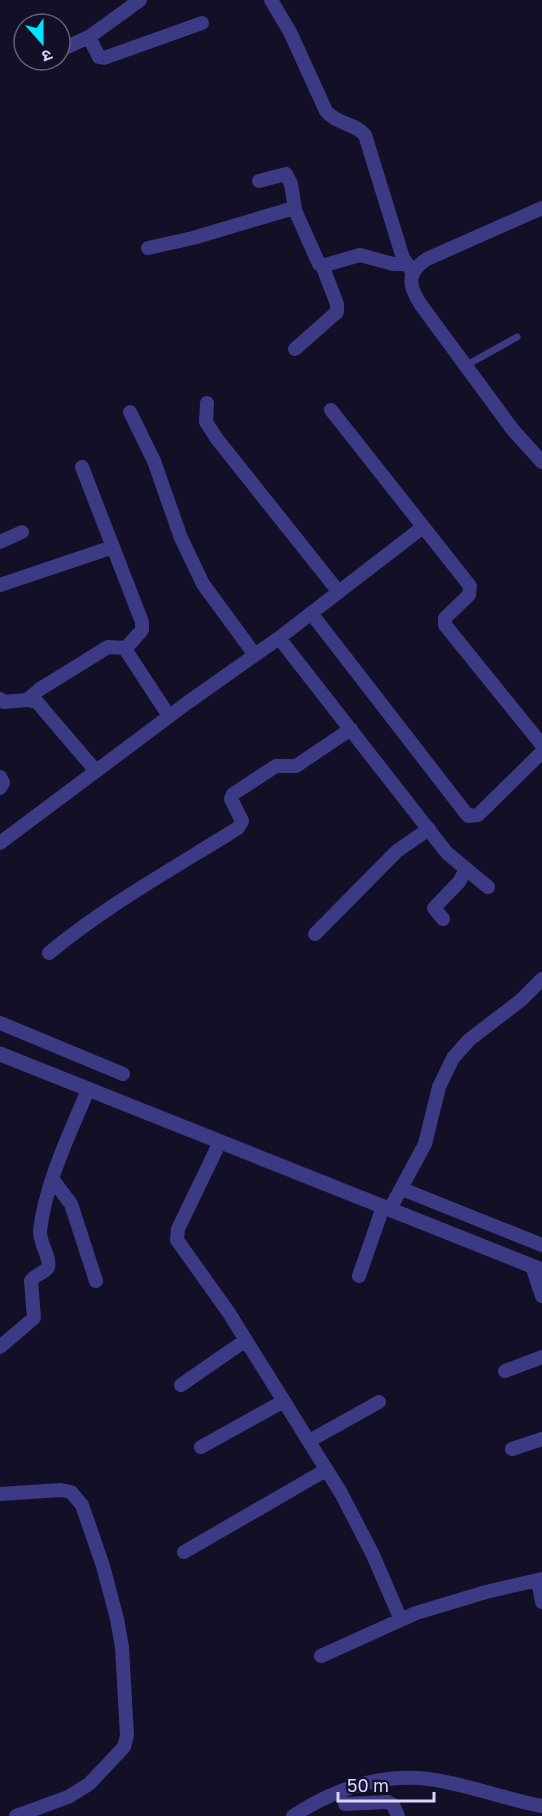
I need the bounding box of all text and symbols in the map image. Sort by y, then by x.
north arrow [12,12,72,72]
text: उ [39,45,55,67]
scale bar [338,1765,434,1803]
text: 50 m [347,1774,389,1796]

